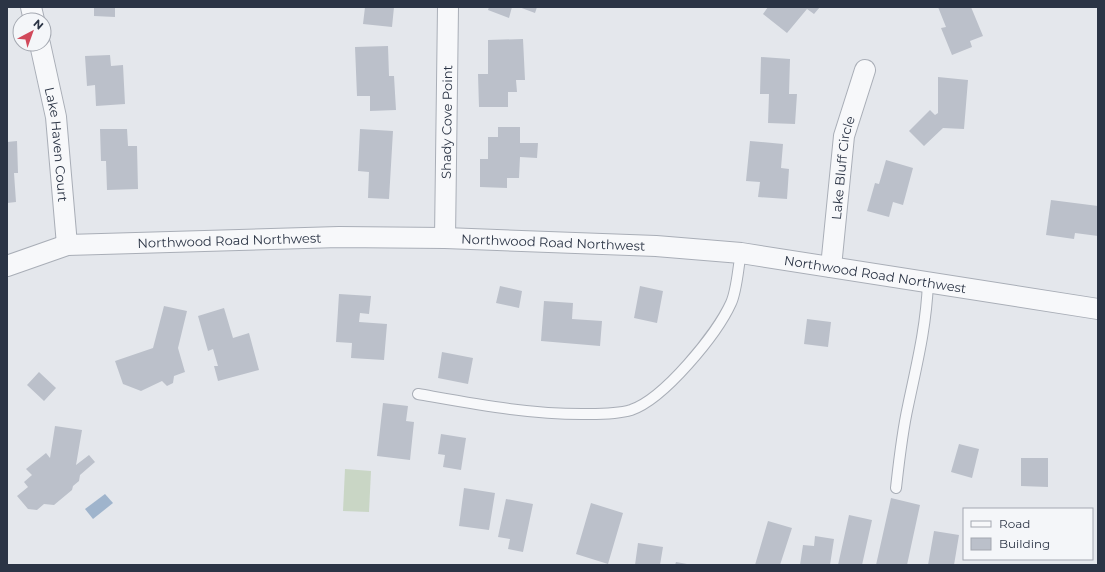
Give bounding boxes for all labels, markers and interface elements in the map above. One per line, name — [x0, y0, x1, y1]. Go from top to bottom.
north arrow — [12, 12, 52, 52]
text: N — [31, 16, 47, 33]
street label: Shady Cove Point — [438, 65, 455, 179]
street label: Lake Haven Court — [42, 85, 71, 202]
street label: Lake Bluff Circle — [828, 114, 858, 220]
street label: Northwood Road Northwest — [137, 230, 322, 251]
street label: Northwood Road Northwest — [461, 231, 646, 254]
street label: Northwood Road Northwest — [783, 252, 967, 296]
legend — [963, 508, 1093, 560]
text: Road — [999, 516, 1030, 531]
text: Building — [999, 536, 1050, 551]

